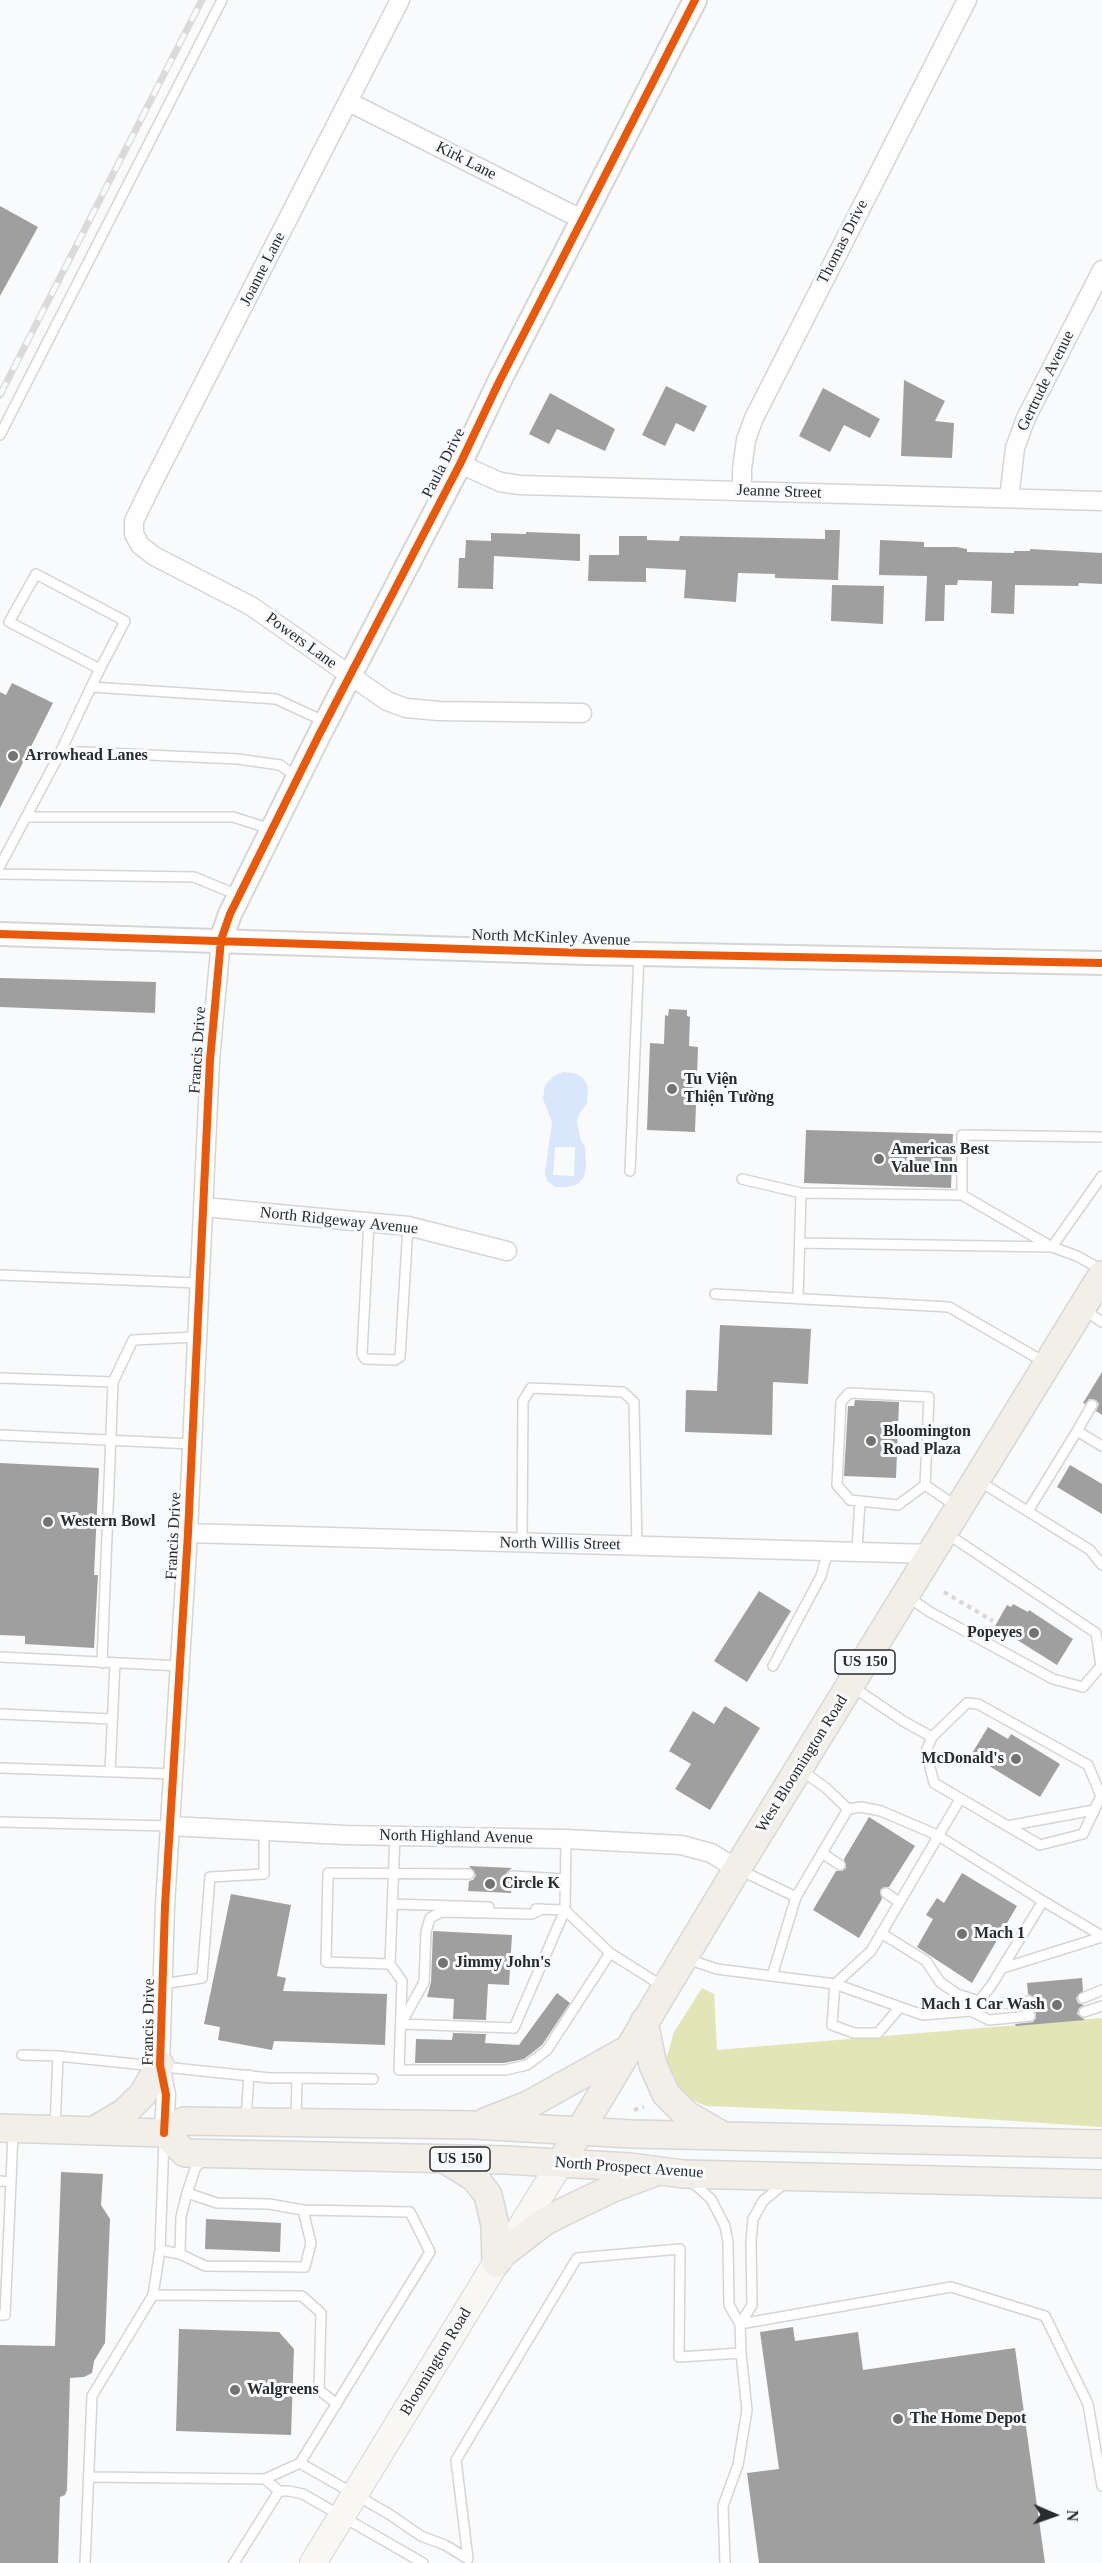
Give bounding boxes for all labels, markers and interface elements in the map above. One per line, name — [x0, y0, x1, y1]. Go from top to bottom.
street label: Kirk Lane — [433, 138, 499, 184]
street label: Thomas Drive — [814, 197, 872, 287]
street label: Joanne Lane — [236, 229, 290, 309]
street label: Gertrude Avenue — [1013, 328, 1079, 434]
street label: Paula Drive — [418, 425, 470, 501]
street label: Jeanne Street — [736, 481, 822, 503]
street label: Powers Lane — [262, 609, 340, 673]
place label: Arrowhead Lanes — [25, 746, 148, 766]
marker: Arrowhead Lanes — [6, 749, 20, 763]
street label: North McKinley Avenue — [471, 926, 631, 950]
street label: Francis Drive — [185, 1006, 211, 1094]
place label: Tu Viện Thiện Tường — [684, 1070, 774, 1108]
marker: Tu Viện Thiện Tường — [665, 1082, 679, 1096]
place label: Americas Best Value Inn — [891, 1140, 989, 1178]
marker: Americas Best Value Inn — [872, 1152, 886, 1166]
street label: North Ridgeway Avenue — [259, 1203, 419, 1239]
place label: Bloomington Road Plaza — [883, 1422, 971, 1460]
marker: Bloomington Road Plaza — [864, 1434, 878, 1448]
street label: Francis Drive — [162, 1492, 186, 1580]
place label: Western Bowl — [60, 1512, 156, 1532]
marker: Western Bowl — [41, 1515, 55, 1529]
street label: North Willis Street — [499, 1533, 621, 1555]
place label: Popeyes — [967, 1623, 1022, 1643]
marker: Popeyes — [1027, 1626, 1041, 1640]
road number: US 150 — [835, 1650, 895, 1674]
street label: West Bloomington Road — [752, 1692, 852, 1836]
place label: McDonald's — [921, 1749, 1004, 1769]
marker: McDonald's — [1009, 1752, 1023, 1766]
street label: North Highland Avenue — [379, 1826, 533, 1848]
place label: Circle K — [502, 1874, 560, 1894]
marker: Circle K — [483, 1877, 497, 1891]
place label: Mach 1 — [974, 1924, 1025, 1944]
marker: Mach 1 — [955, 1927, 969, 1941]
place label: Jimmy John's — [455, 1953, 551, 1973]
marker: Jimmy John's — [436, 1956, 450, 1970]
street label: Francis Drive — [139, 1978, 159, 2066]
place label: Mach 1 Car Wash — [921, 1995, 1045, 2015]
marker: Mach 1 Car Wash — [1050, 1998, 1064, 2012]
road number: US 150 — [430, 2147, 490, 2171]
street label: North Prospect Avenue — [554, 2153, 704, 2183]
street label: Bloomington Road — [396, 2305, 476, 2419]
place label: Walgreens — [247, 2380, 319, 2400]
marker: Walgreens — [228, 2383, 242, 2397]
place label: The Home Depot — [910, 2409, 1026, 2429]
marker: The Home Depot — [891, 2412, 905, 2426]
north arrow — [1024, 2485, 1084, 2545]
text: N — [1064, 2510, 1081, 2522]

